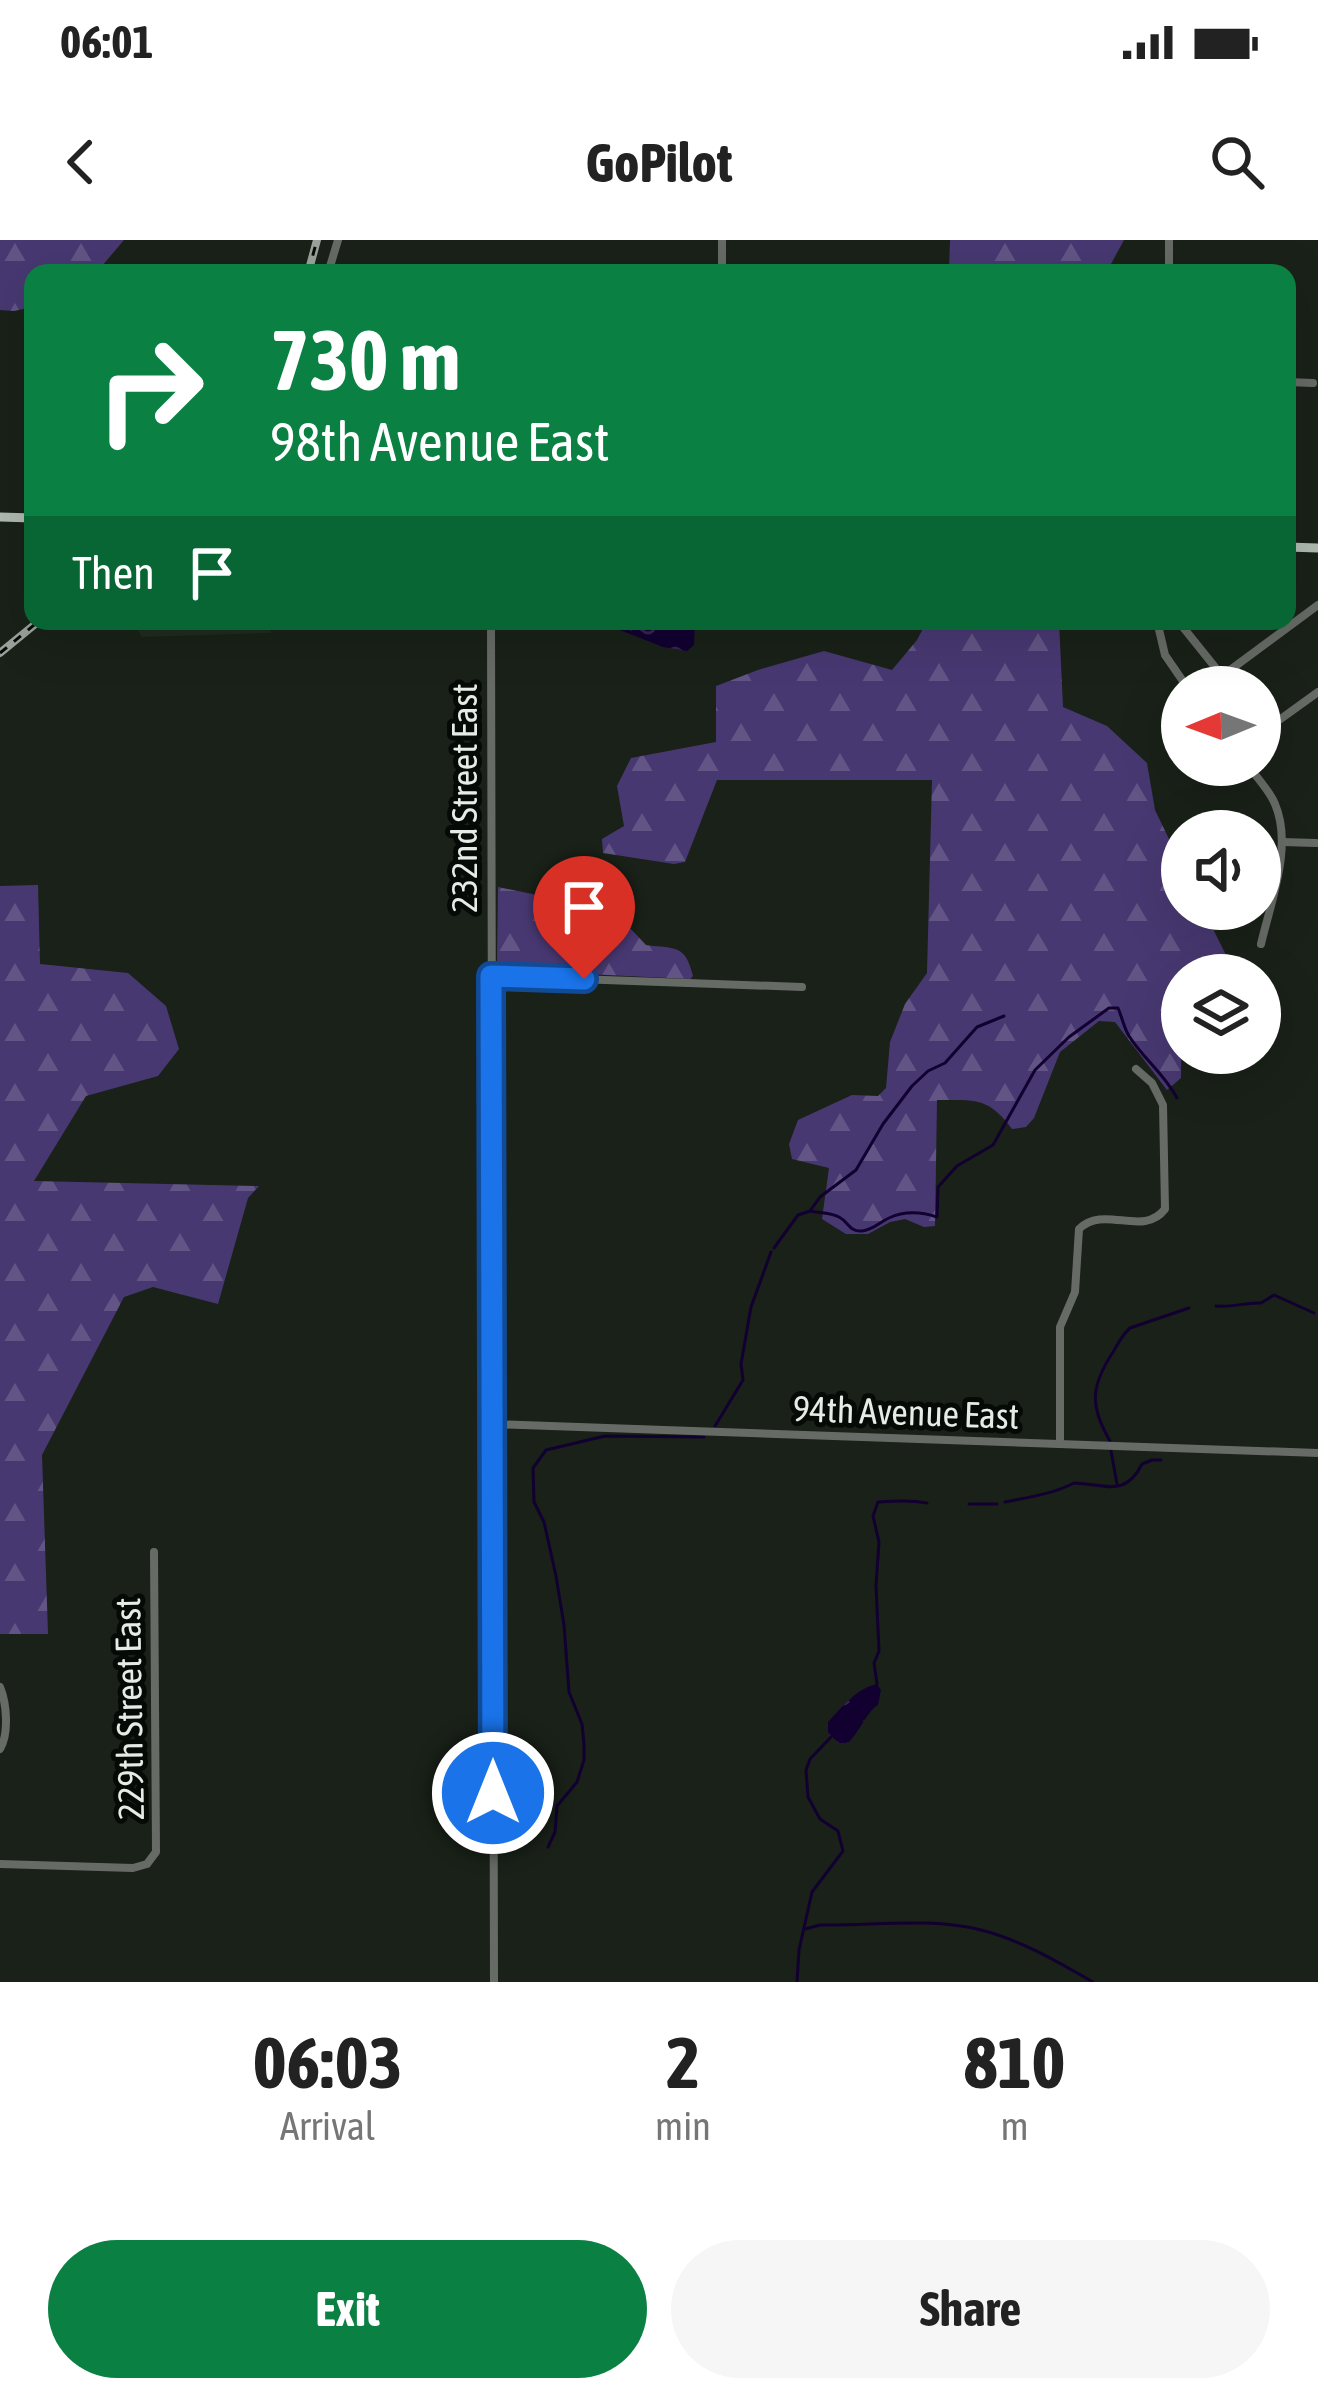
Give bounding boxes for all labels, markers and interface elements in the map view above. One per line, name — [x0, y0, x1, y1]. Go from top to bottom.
text: 06:01 — [60, 16, 154, 68]
icon: back — [48, 129, 114, 195]
icon: search — [1204, 129, 1270, 195]
text: GoPilot — [585, 132, 733, 193]
icon: right — [72, 312, 228, 468]
text: 730 m — [270, 312, 460, 408]
text: 98th Avenue East — [270, 411, 610, 472]
icon: arrive — [179, 540, 245, 606]
text: Then — [72, 547, 155, 599]
north arrow — [1161, 666, 1281, 786]
map controls — [1161, 666, 1281, 1074]
street label: 232nd Street East — [443, 683, 485, 913]
button: sound — [1161, 810, 1281, 930]
pin — [533, 856, 635, 979]
icon: arrive — [551, 874, 617, 940]
button: layers — [1161, 954, 1281, 1074]
street label: 94th Avenue East — [792, 1387, 1020, 1437]
street label: 229th Street East — [106, 1597, 152, 1821]
position arrow — [430, 1730, 556, 1856]
text: 06:03 — [253, 2021, 402, 2103]
text: 2 — [666, 2021, 700, 2103]
text: 810 — [964, 2021, 1065, 2103]
text: Arrival — [280, 2104, 375, 2148]
text: min — [655, 2104, 711, 2148]
text: m — [1000, 2104, 1029, 2148]
button: Exit — [48, 2240, 647, 2378]
button: Share — [671, 2240, 1270, 2378]

